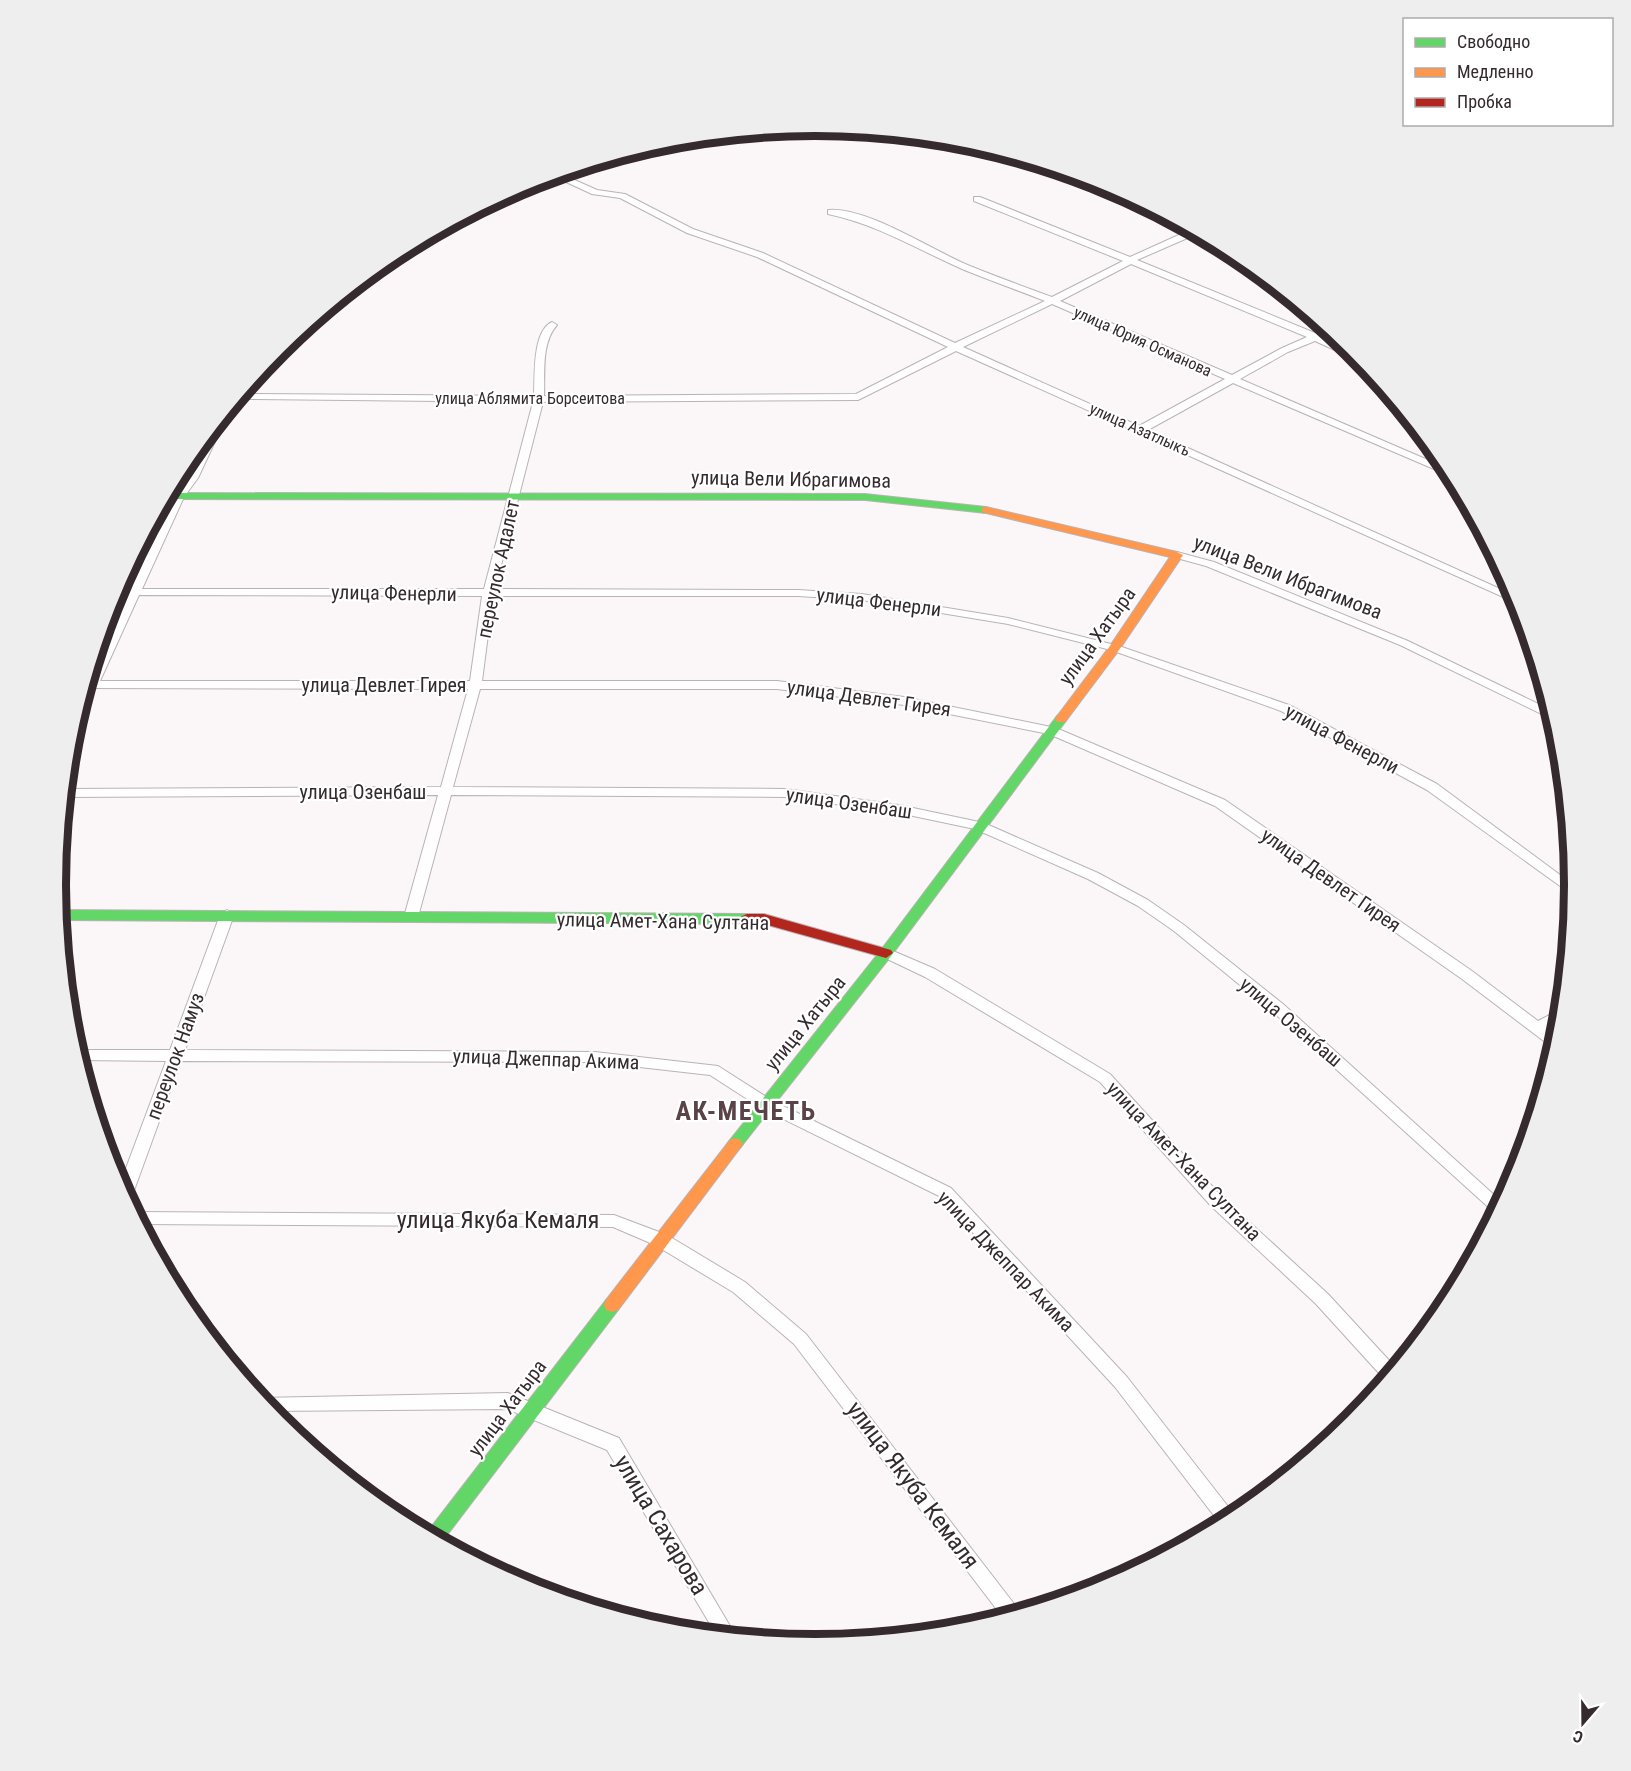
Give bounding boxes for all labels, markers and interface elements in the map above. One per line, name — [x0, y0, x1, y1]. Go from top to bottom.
legend — [1403, 18, 1613, 126]
text: Свободно — [1457, 31, 1530, 52]
text: Медленно — [1457, 61, 1534, 82]
text: Пробка — [1457, 91, 1512, 112]
street label: улица Юрия Османова — [1071, 302, 1215, 380]
street label: улица Аблямита Борсеитова — [435, 389, 625, 408]
street label: улица Азатлыкъ — [1087, 399, 1193, 460]
street label: улица Вели Ибрагимова — [691, 465, 891, 493]
street label: переулок Адалет — [472, 498, 524, 640]
street label: улица Вели Ибрагимова — [1190, 530, 1386, 624]
street label: улица Фенерли — [331, 580, 457, 606]
street label: улица Фенерли — [815, 582, 943, 622]
street label: улица Хатыра — [1053, 582, 1141, 690]
street label: улица Девлет Гирея — [301, 673, 467, 697]
street label: улица Девлет Гирея — [786, 675, 952, 721]
street label: улица Фенерли — [1281, 699, 1403, 779]
street label: улица Озенбаш — [300, 780, 426, 804]
street label: улица Озенбаш — [785, 782, 913, 824]
street label: улица Девлет Гирея — [1257, 823, 1405, 937]
street label: улица Амет-Хана Султана — [557, 907, 769, 935]
street label: улица Хатыра — [759, 971, 851, 1075]
street label: улица Озенбаш — [1235, 972, 1347, 1072]
street label: переулок Намуз — [141, 989, 209, 1123]
street label: улица Джеппар Акима — [452, 1044, 640, 1074]
street label: улица Амет-Хана Султана — [1102, 1076, 1266, 1246]
district label: АК-МЕЧЕТЬ — [676, 1096, 817, 1126]
street label: улица Джеппар Акима — [932, 1185, 1080, 1337]
street label: улица Якуба Кемаля — [397, 1206, 599, 1234]
street label: улица Хатыра — [463, 1355, 551, 1461]
street label: улица Якуба Кемаля — [841, 1396, 985, 1574]
street label: улица Сахарова — [608, 1450, 714, 1600]
north arrow — [1553, 1693, 1613, 1753]
text: С — [1571, 1726, 1586, 1747]

